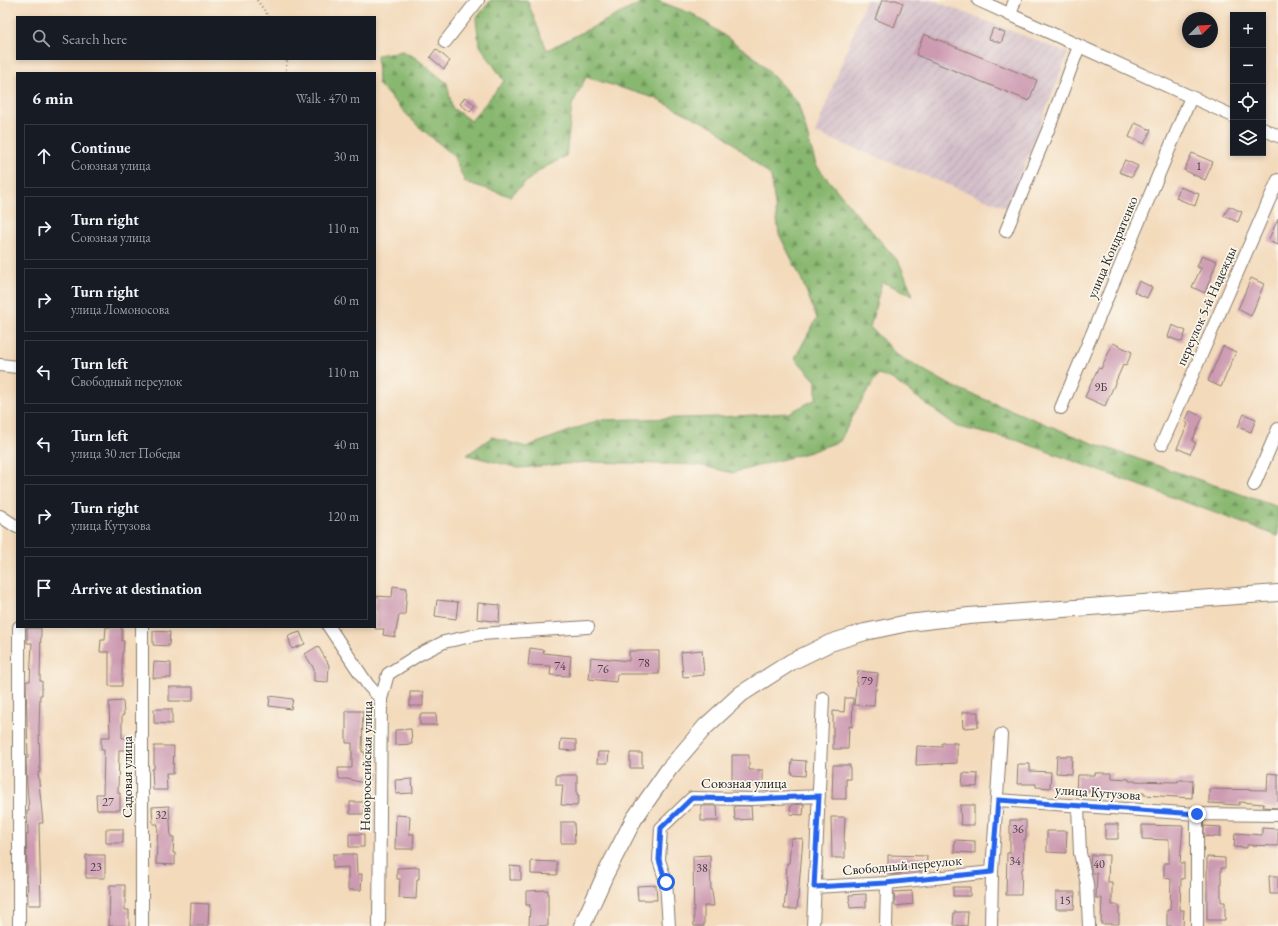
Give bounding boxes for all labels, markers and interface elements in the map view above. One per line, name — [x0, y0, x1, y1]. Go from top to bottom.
north arrow — [1182, 12, 1218, 48]
map controls — [1230, 12, 1266, 156]
button: + — [1230, 12, 1266, 48]
search box — [16, 16, 376, 60]
icon: search — [30, 27, 52, 49]
text: Search here — [62, 29, 127, 48]
button: − — [1230, 48, 1266, 84]
button: locate — [1230, 84, 1266, 120]
text: 6 min — [32, 87, 73, 109]
text: Walk · 470 m — [296, 90, 360, 107]
button: layers — [1230, 120, 1266, 156]
text: Continue — [71, 138, 131, 157]
icon: ahead — [33, 145, 55, 167]
text: 30 m — [334, 148, 359, 165]
text: Союзная улица — [71, 157, 151, 174]
house number: 1 — [1196, 158, 1202, 174]
street label: улица Кондратенко — [1082, 193, 1142, 301]
text: Turn right — [71, 210, 139, 229]
icon: right — [33, 217, 55, 239]
text: 110 m — [328, 220, 359, 237]
text: Союзная улица — [71, 229, 151, 246]
street label: переулок 5-й Надежды — [1172, 243, 1240, 368]
text: Turn right — [71, 282, 139, 301]
icon: right — [33, 289, 55, 311]
text: 60 m — [334, 292, 359, 309]
text: улица Ломоносова — [71, 301, 169, 318]
text: Turn left — [71, 354, 128, 373]
icon: left — [33, 361, 55, 383]
text: 110 m — [328, 364, 359, 381]
text: Свободный переулок — [71, 373, 182, 390]
house number: 9Б — [1095, 379, 1107, 395]
text: Turn left — [71, 426, 128, 445]
icon: left — [33, 433, 55, 455]
text: 40 m — [334, 436, 359, 453]
text: улица 30 лет Победы — [71, 445, 181, 462]
text: Turn right — [71, 498, 139, 517]
icon: right — [33, 505, 55, 527]
text: 120 m — [328, 508, 359, 525]
text: улица Кутузова — [71, 517, 151, 534]
icon: arrive — [33, 577, 55, 599]
text: Arrive at destination — [71, 579, 202, 598]
house number: 78 — [638, 655, 650, 671]
house number: 74 — [554, 658, 566, 674]
house number: 76 — [597, 661, 609, 677]
house number: 79 — [861, 673, 873, 689]
street label: Новороссийская улица — [356, 700, 376, 831]
street label: Садовая улица — [118, 736, 136, 818]
street label: Союзная улица — [701, 774, 787, 792]
street label: улица Кутузова — [1055, 780, 1142, 804]
house number: 27 — [102, 794, 114, 810]
route end — [1188, 805, 1206, 823]
house number: 32 — [155, 807, 167, 823]
house number: 36 — [1012, 821, 1024, 837]
street label: Свободный переулок — [842, 851, 963, 879]
house number: 34 — [1009, 853, 1021, 869]
house number: 40 — [1093, 856, 1105, 872]
house number: 23 — [90, 859, 102, 875]
house number: 38 — [696, 860, 708, 876]
route start — [657, 873, 675, 891]
house number: 15 — [1059, 892, 1071, 908]

